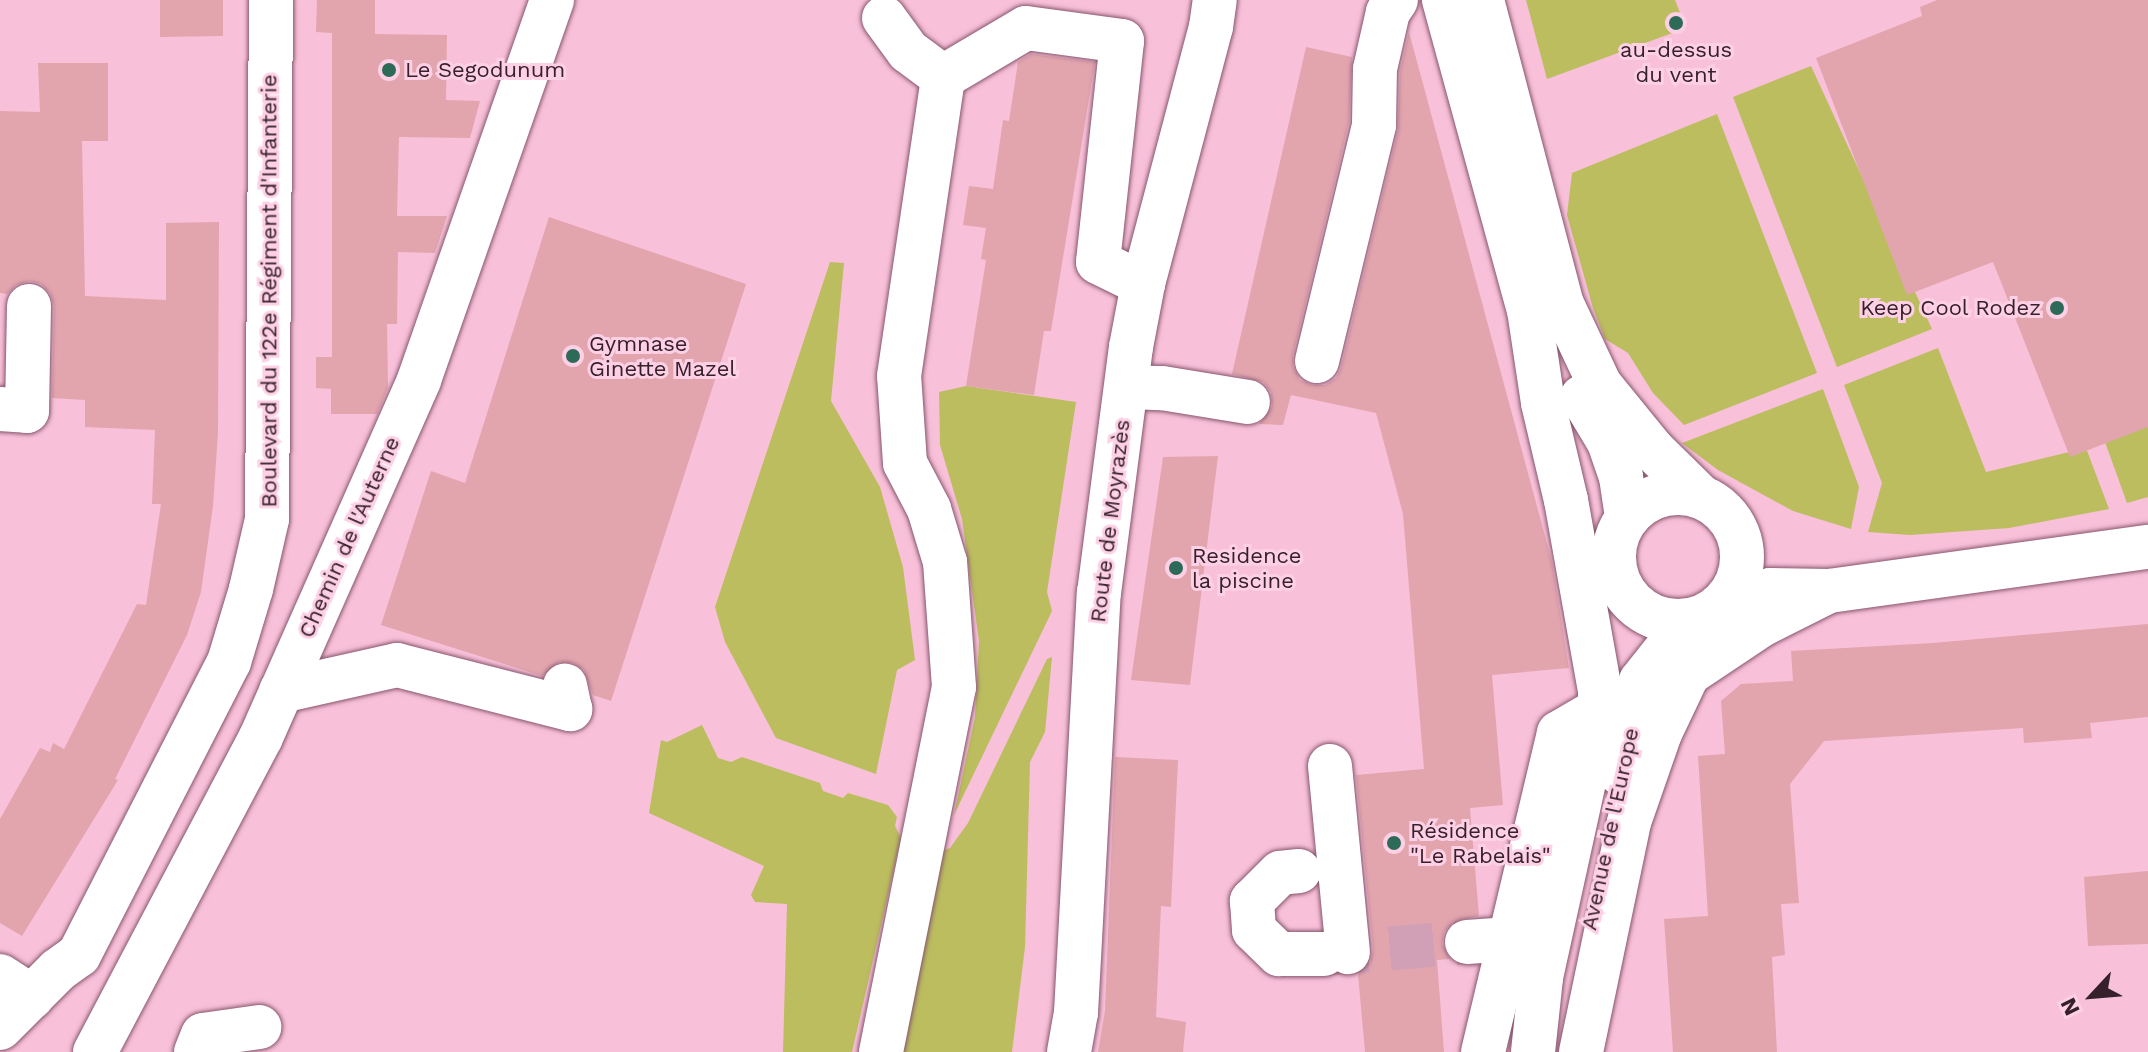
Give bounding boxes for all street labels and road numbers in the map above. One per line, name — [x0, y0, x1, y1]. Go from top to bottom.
street label: Boulevard du 122e Régiment d'Infanterie — [256, 74, 282, 508]
street label: Route de Moyrazès — [1084, 418, 1136, 624]
street label: Chemin de l'Auterne — [293, 432, 405, 642]
street label: Avenue de l'Europe — [1576, 725, 1644, 933]

